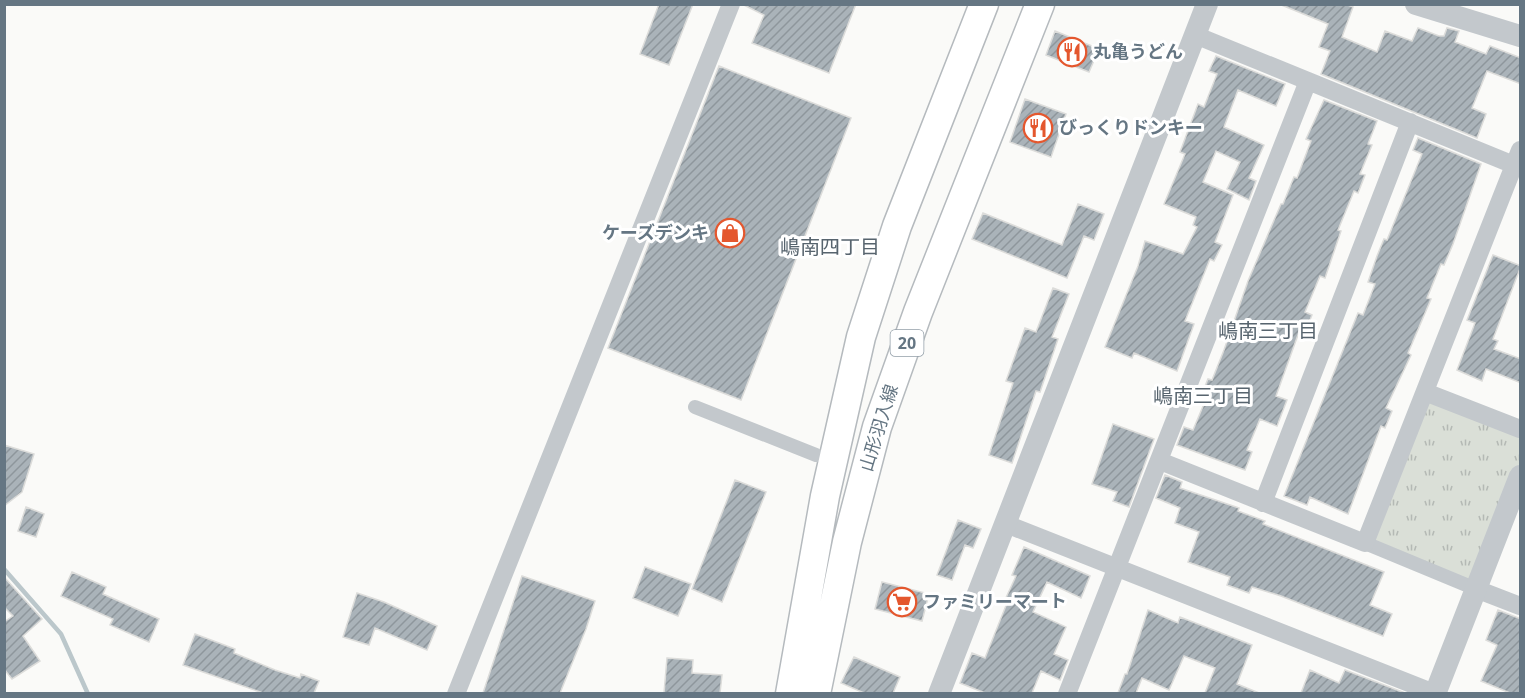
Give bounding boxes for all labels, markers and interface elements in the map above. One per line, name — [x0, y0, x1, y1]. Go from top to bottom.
restaurant icon: 丸亀うどん — [1056, 36, 1088, 68]
place label: 丸亀うどん — [1093, 39, 1183, 63]
restaurant icon: びっくりドンキー — [1022, 112, 1054, 144]
place label: びっくりドンキー — [1059, 115, 1203, 139]
shop icon: ケーズデンキ — [714, 217, 746, 249]
place label: ケーズデンキ — [602, 220, 709, 244]
district label: 嶋南四丁目 — [780, 233, 880, 260]
district label: 嶋南三丁目 — [1218, 317, 1318, 344]
road number: 20 — [890, 330, 924, 356]
street label: 山形羽入線 — [853, 381, 903, 474]
district label: 嶋南三丁目 — [1153, 382, 1253, 409]
supermarket icon: ファミリーマート — [886, 586, 918, 618]
place label: ファミリーマート — [923, 589, 1067, 613]

